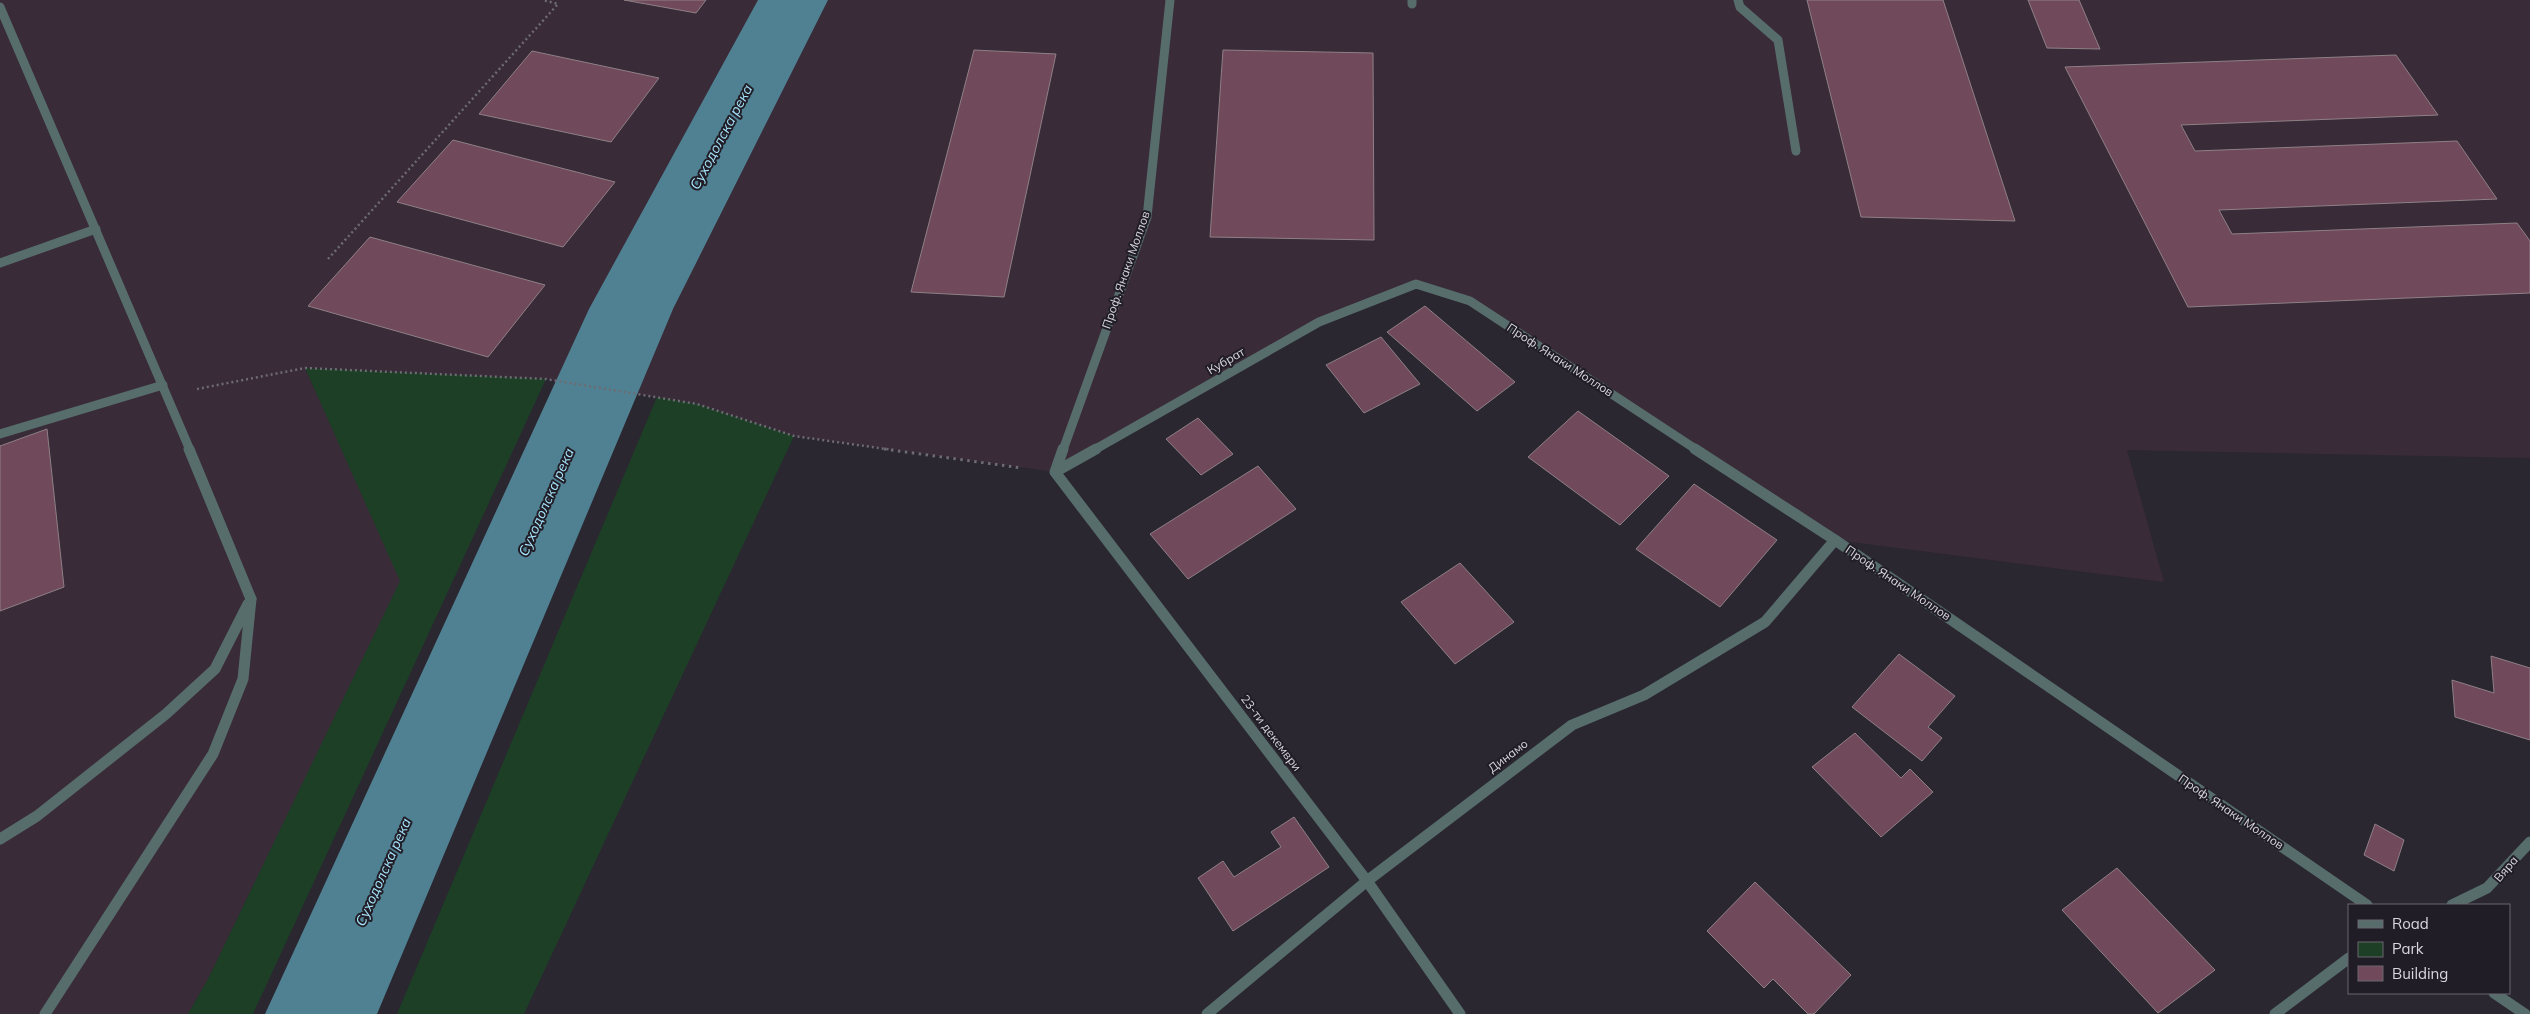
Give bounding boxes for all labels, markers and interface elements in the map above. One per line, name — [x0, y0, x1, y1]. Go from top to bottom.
water label: Суходолска река — [686, 81, 756, 193]
street label: Проф. Янаки Моллов — [1098, 209, 1153, 331]
street label: Проф. Янаки Моллов — [1504, 320, 1616, 400]
street label: Кубрат — [1204, 344, 1248, 377]
water label: Суходолска река — [514, 445, 578, 559]
street label: Проф. Янаки Моллов — [1843, 542, 1954, 624]
street label: 23-ти декември — [1238, 692, 1305, 774]
street label: Динамо — [1485, 736, 1531, 776]
street label: Проф. Янаки Моллов — [2176, 771, 2287, 853]
water label: Суходолска река — [351, 815, 415, 929]
street label: Вяра — [2490, 853, 2521, 885]
legend — [2348, 904, 2510, 994]
text: Road — [2392, 914, 2429, 933]
text: Park — [2392, 939, 2424, 958]
text: Building — [2392, 964, 2448, 983]

